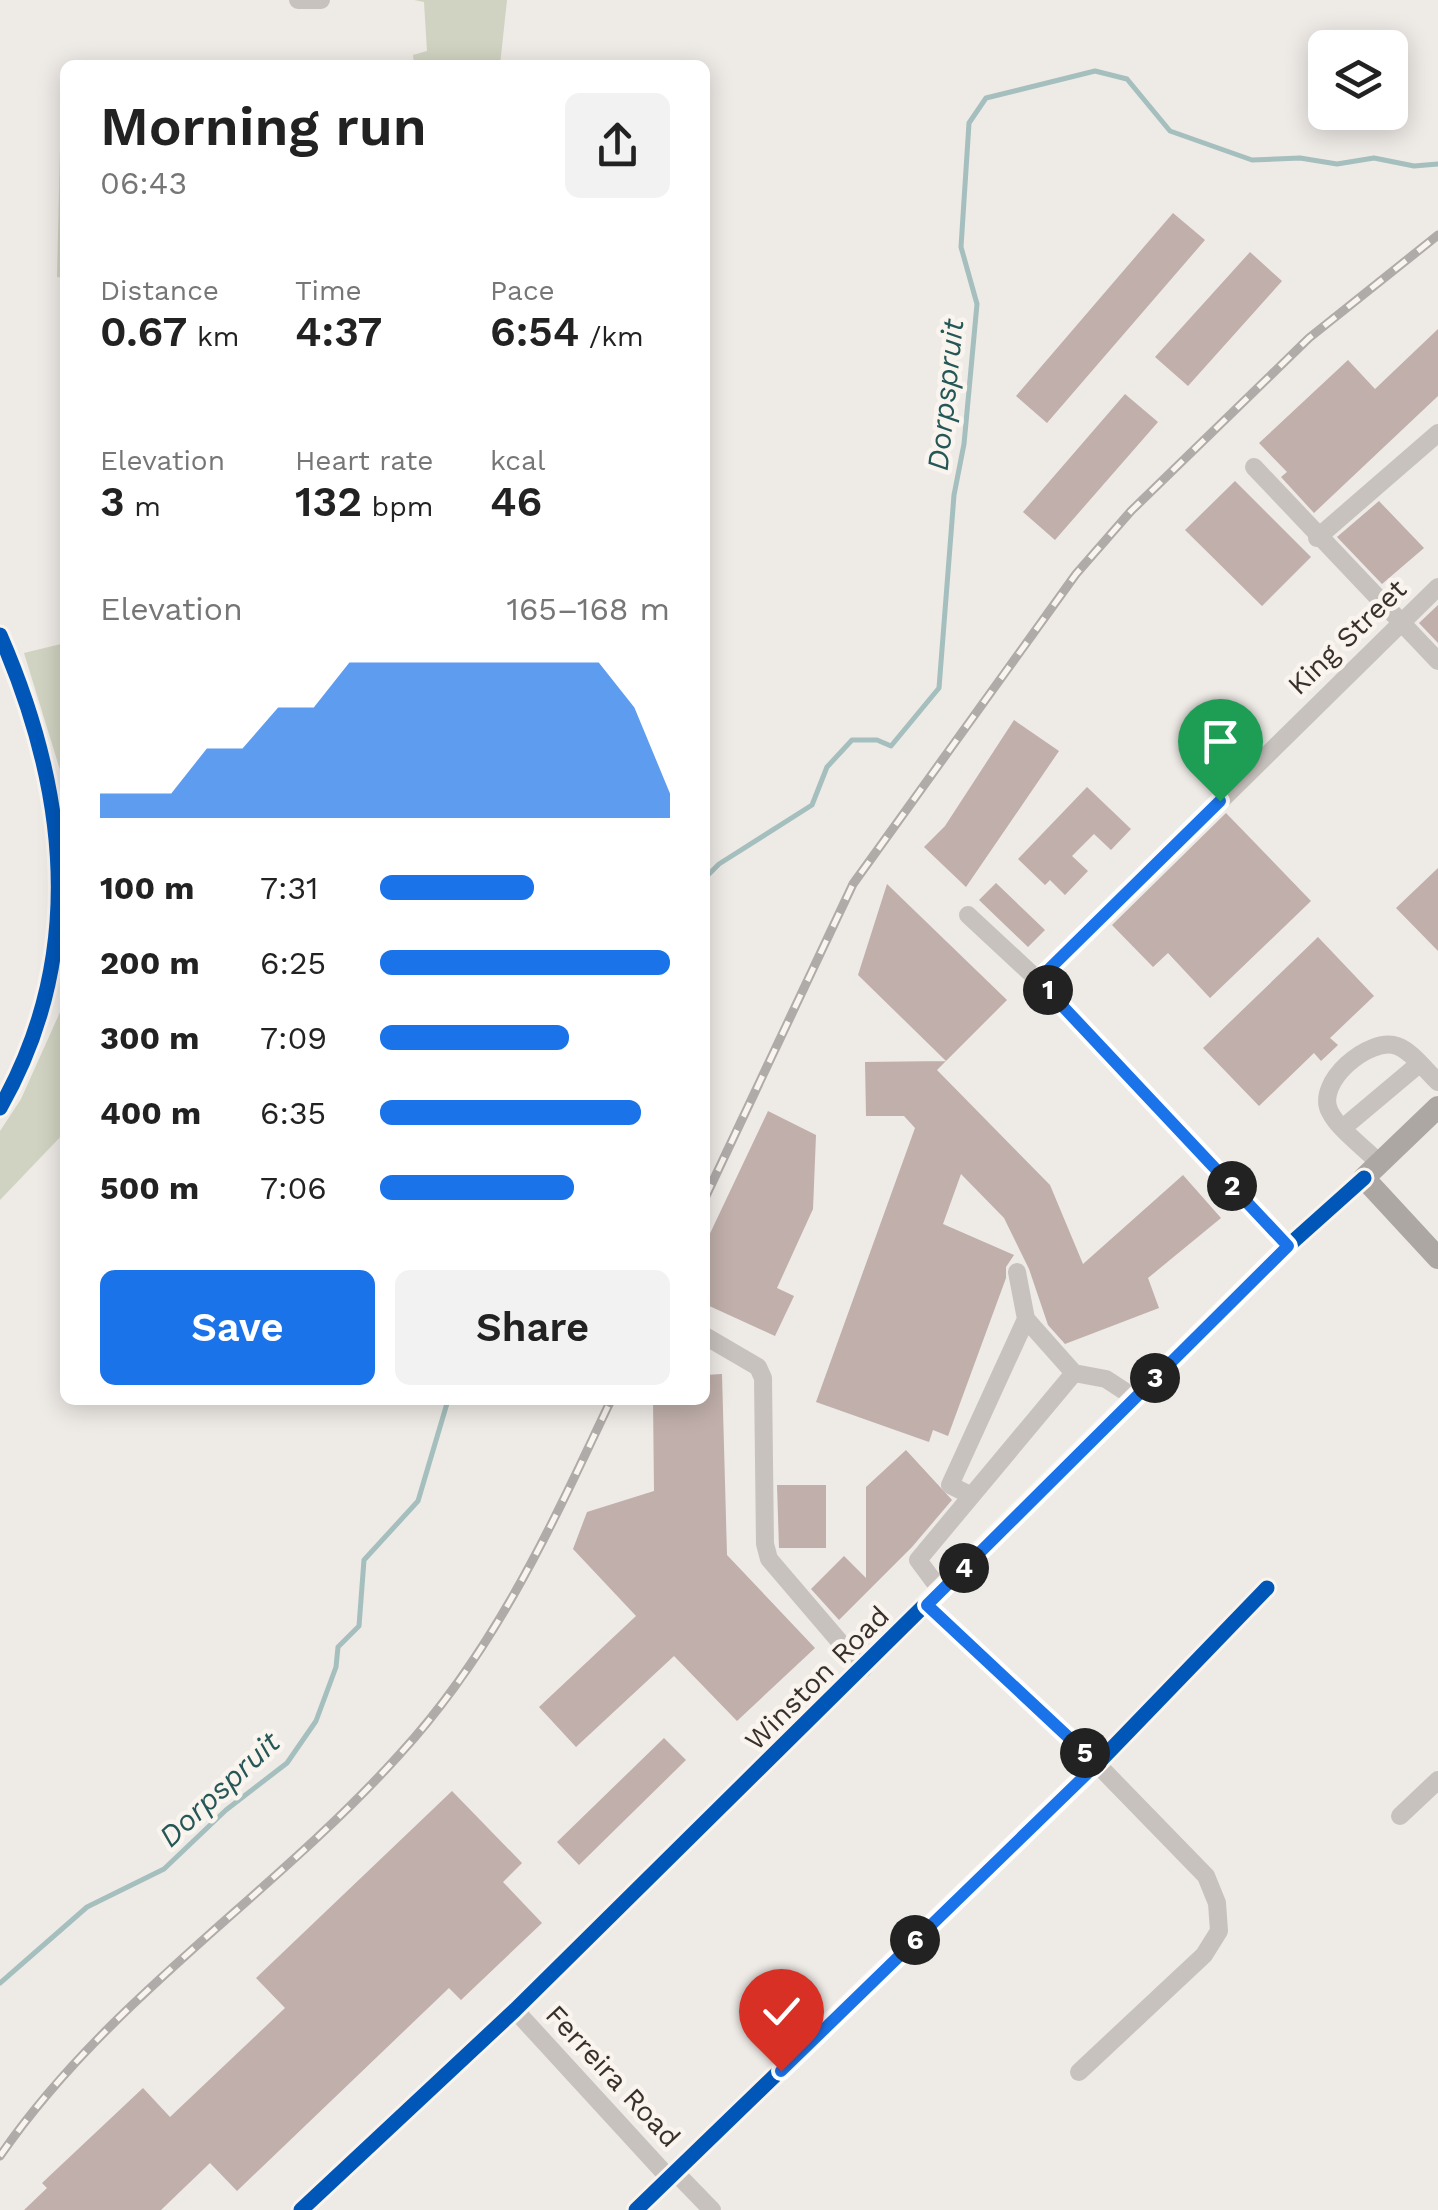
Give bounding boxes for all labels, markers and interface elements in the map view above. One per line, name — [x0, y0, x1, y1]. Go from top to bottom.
map controls — [1308, 30, 1408, 130]
button: layers — [1308, 30, 1408, 130]
button: share — [565, 93, 670, 198]
text: Morning run — [100, 94, 427, 158]
text: 06:43 — [100, 164, 187, 202]
text: Distance — [100, 274, 219, 307]
text: Time — [295, 274, 362, 307]
text: Pace — [490, 274, 555, 307]
text: 0.67 — [100, 307, 187, 356]
text: 4:37 — [295, 307, 382, 356]
text: 6:54 — [490, 307, 579, 356]
water label: Dorpspruit — [920, 316, 970, 473]
text: km — [187, 320, 239, 353]
text: /km — [579, 320, 644, 353]
text: Elevation — [100, 444, 225, 477]
text: Heart rate — [295, 444, 433, 477]
text: kcal — [490, 444, 545, 477]
text: 3 — [100, 477, 125, 526]
text: 132 — [295, 477, 362, 526]
text: 46 — [490, 477, 542, 526]
text: m — [125, 490, 161, 523]
text: bpm — [362, 490, 433, 523]
street label: King Street — [1281, 572, 1413, 702]
text: Elevation — [100, 590, 243, 628]
text: 165–168 m — [506, 590, 670, 628]
pin — [1178, 699, 1263, 802]
icon: arrive — [1193, 714, 1248, 769]
text: 100 m — [100, 869, 194, 907]
text: 7:31 — [260, 869, 319, 907]
text: 200 m — [100, 944, 200, 982]
text: 6:25 — [260, 944, 326, 982]
pin: 1 — [1023, 965, 1073, 1015]
text: 1 — [1042, 973, 1054, 1006]
text: 300 m — [100, 1019, 199, 1057]
text: 7:09 — [260, 1019, 327, 1057]
text: 400 m — [100, 1094, 201, 1132]
text: 6:35 — [260, 1094, 326, 1132]
pin: 2 — [1207, 1161, 1257, 1211]
text: 500 m — [100, 1169, 199, 1207]
text: 7:06 — [260, 1169, 327, 1207]
text: 2 — [1224, 1169, 1240, 1202]
button: Save — [100, 1270, 375, 1385]
button: Share — [395, 1270, 670, 1385]
pin: 3 — [1130, 1353, 1180, 1403]
text: 3 — [1147, 1361, 1163, 1394]
pin: 4 — [939, 1543, 989, 1593]
text: 4 — [955, 1551, 973, 1584]
street label: Winston Road — [738, 1599, 896, 1757]
water label: Dorpspruit — [151, 1724, 287, 1854]
pin: 5 — [1060, 1728, 1110, 1778]
text: 5 — [1077, 1736, 1093, 1769]
pin: 6 — [890, 1915, 940, 1965]
text: 6 — [906, 1923, 924, 1956]
pin — [739, 1969, 824, 2072]
icon: check — [754, 1984, 809, 2039]
street label: Ferreira Road — [539, 1998, 687, 2154]

